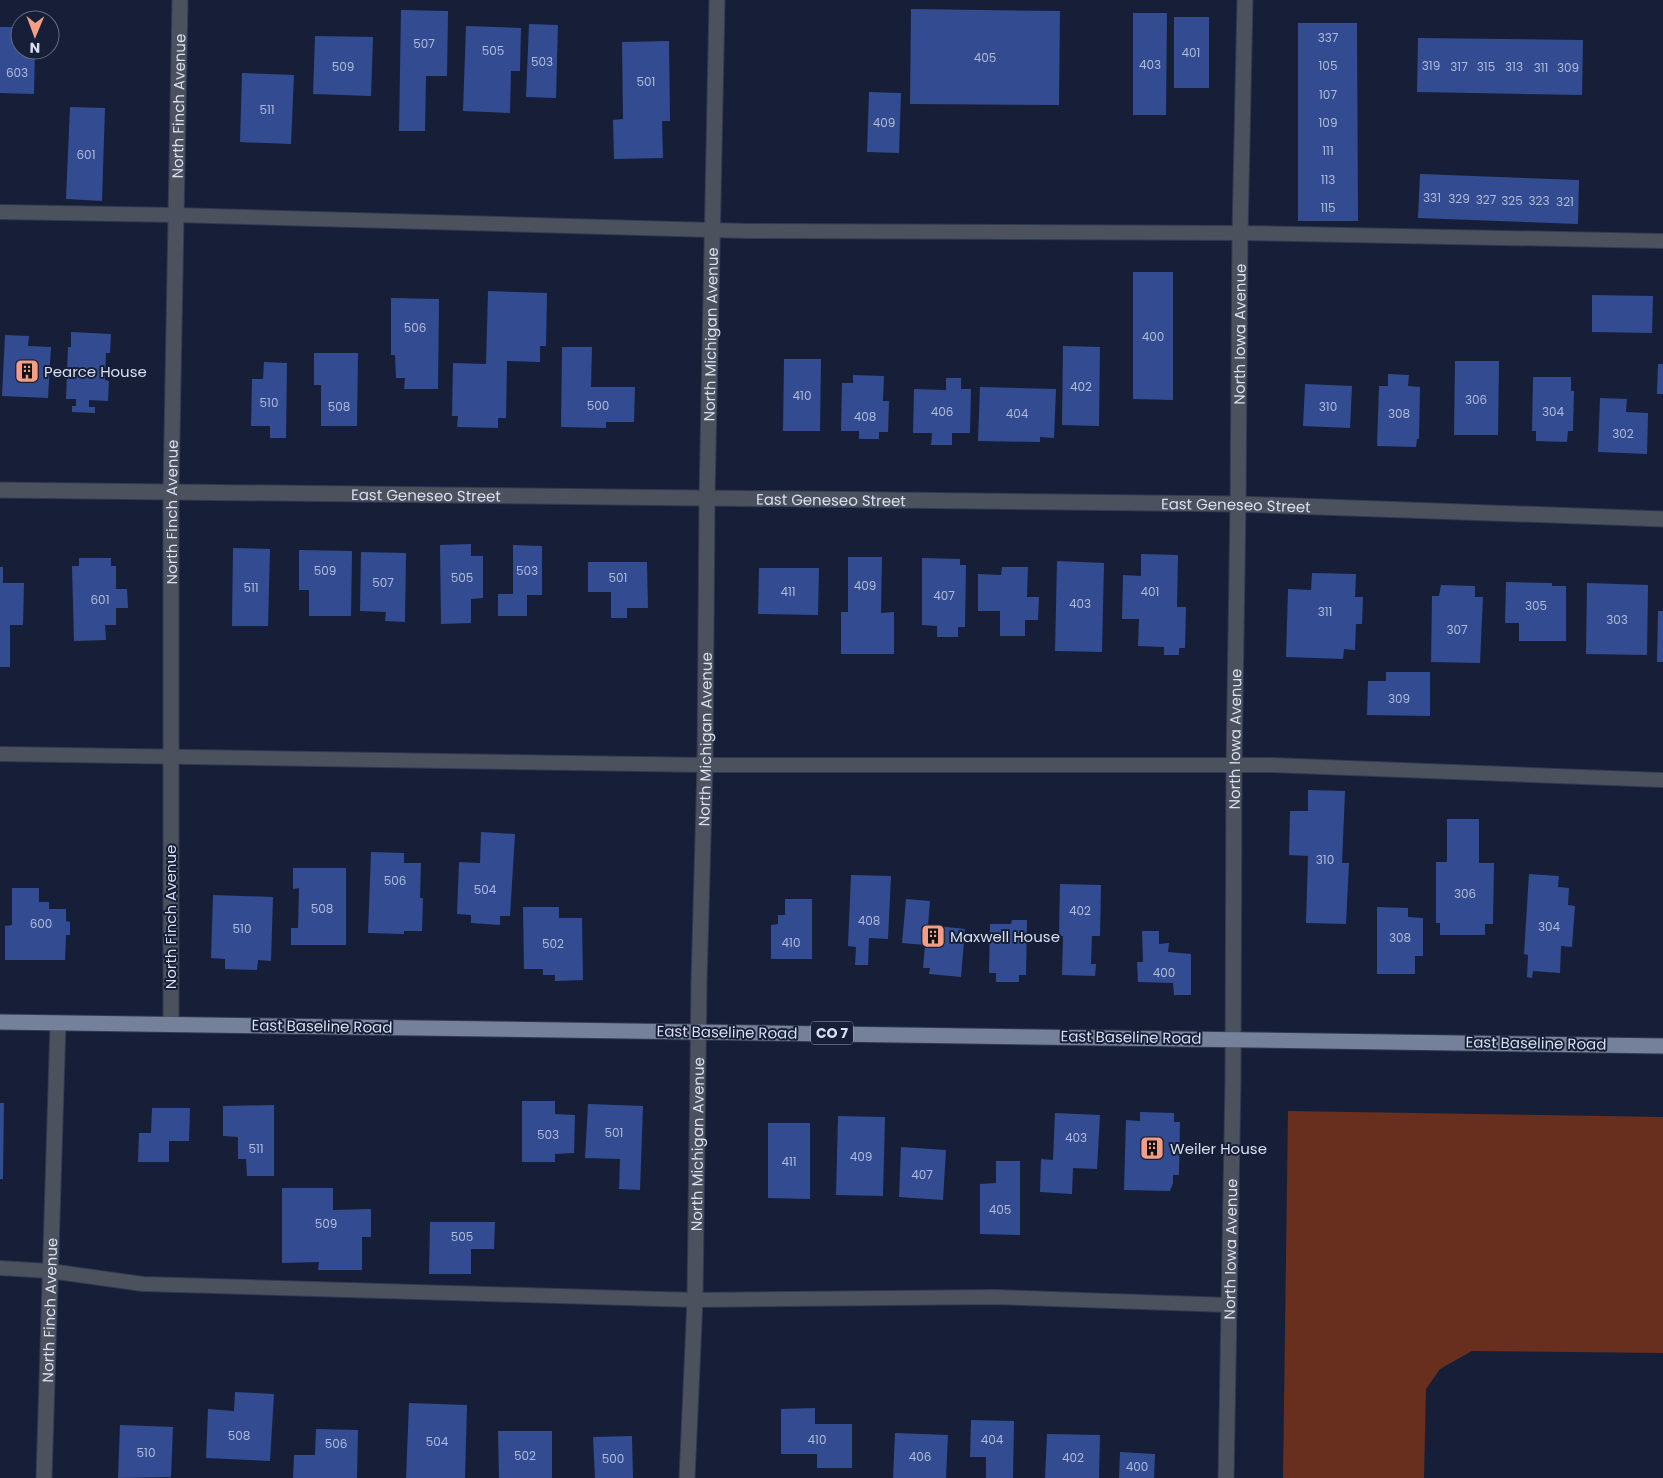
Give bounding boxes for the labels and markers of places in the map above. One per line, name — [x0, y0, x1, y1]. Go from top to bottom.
building icon: Pearce House — [14, 358, 40, 384]
place label: Pearce House — [44, 361, 147, 382]
building icon: Maxwell House — [920, 923, 946, 949]
place label: Maxwell House — [950, 926, 1060, 947]
building icon: Weiler House — [1139, 1135, 1165, 1161]
place label: Weiler House — [1170, 1138, 1267, 1159]

